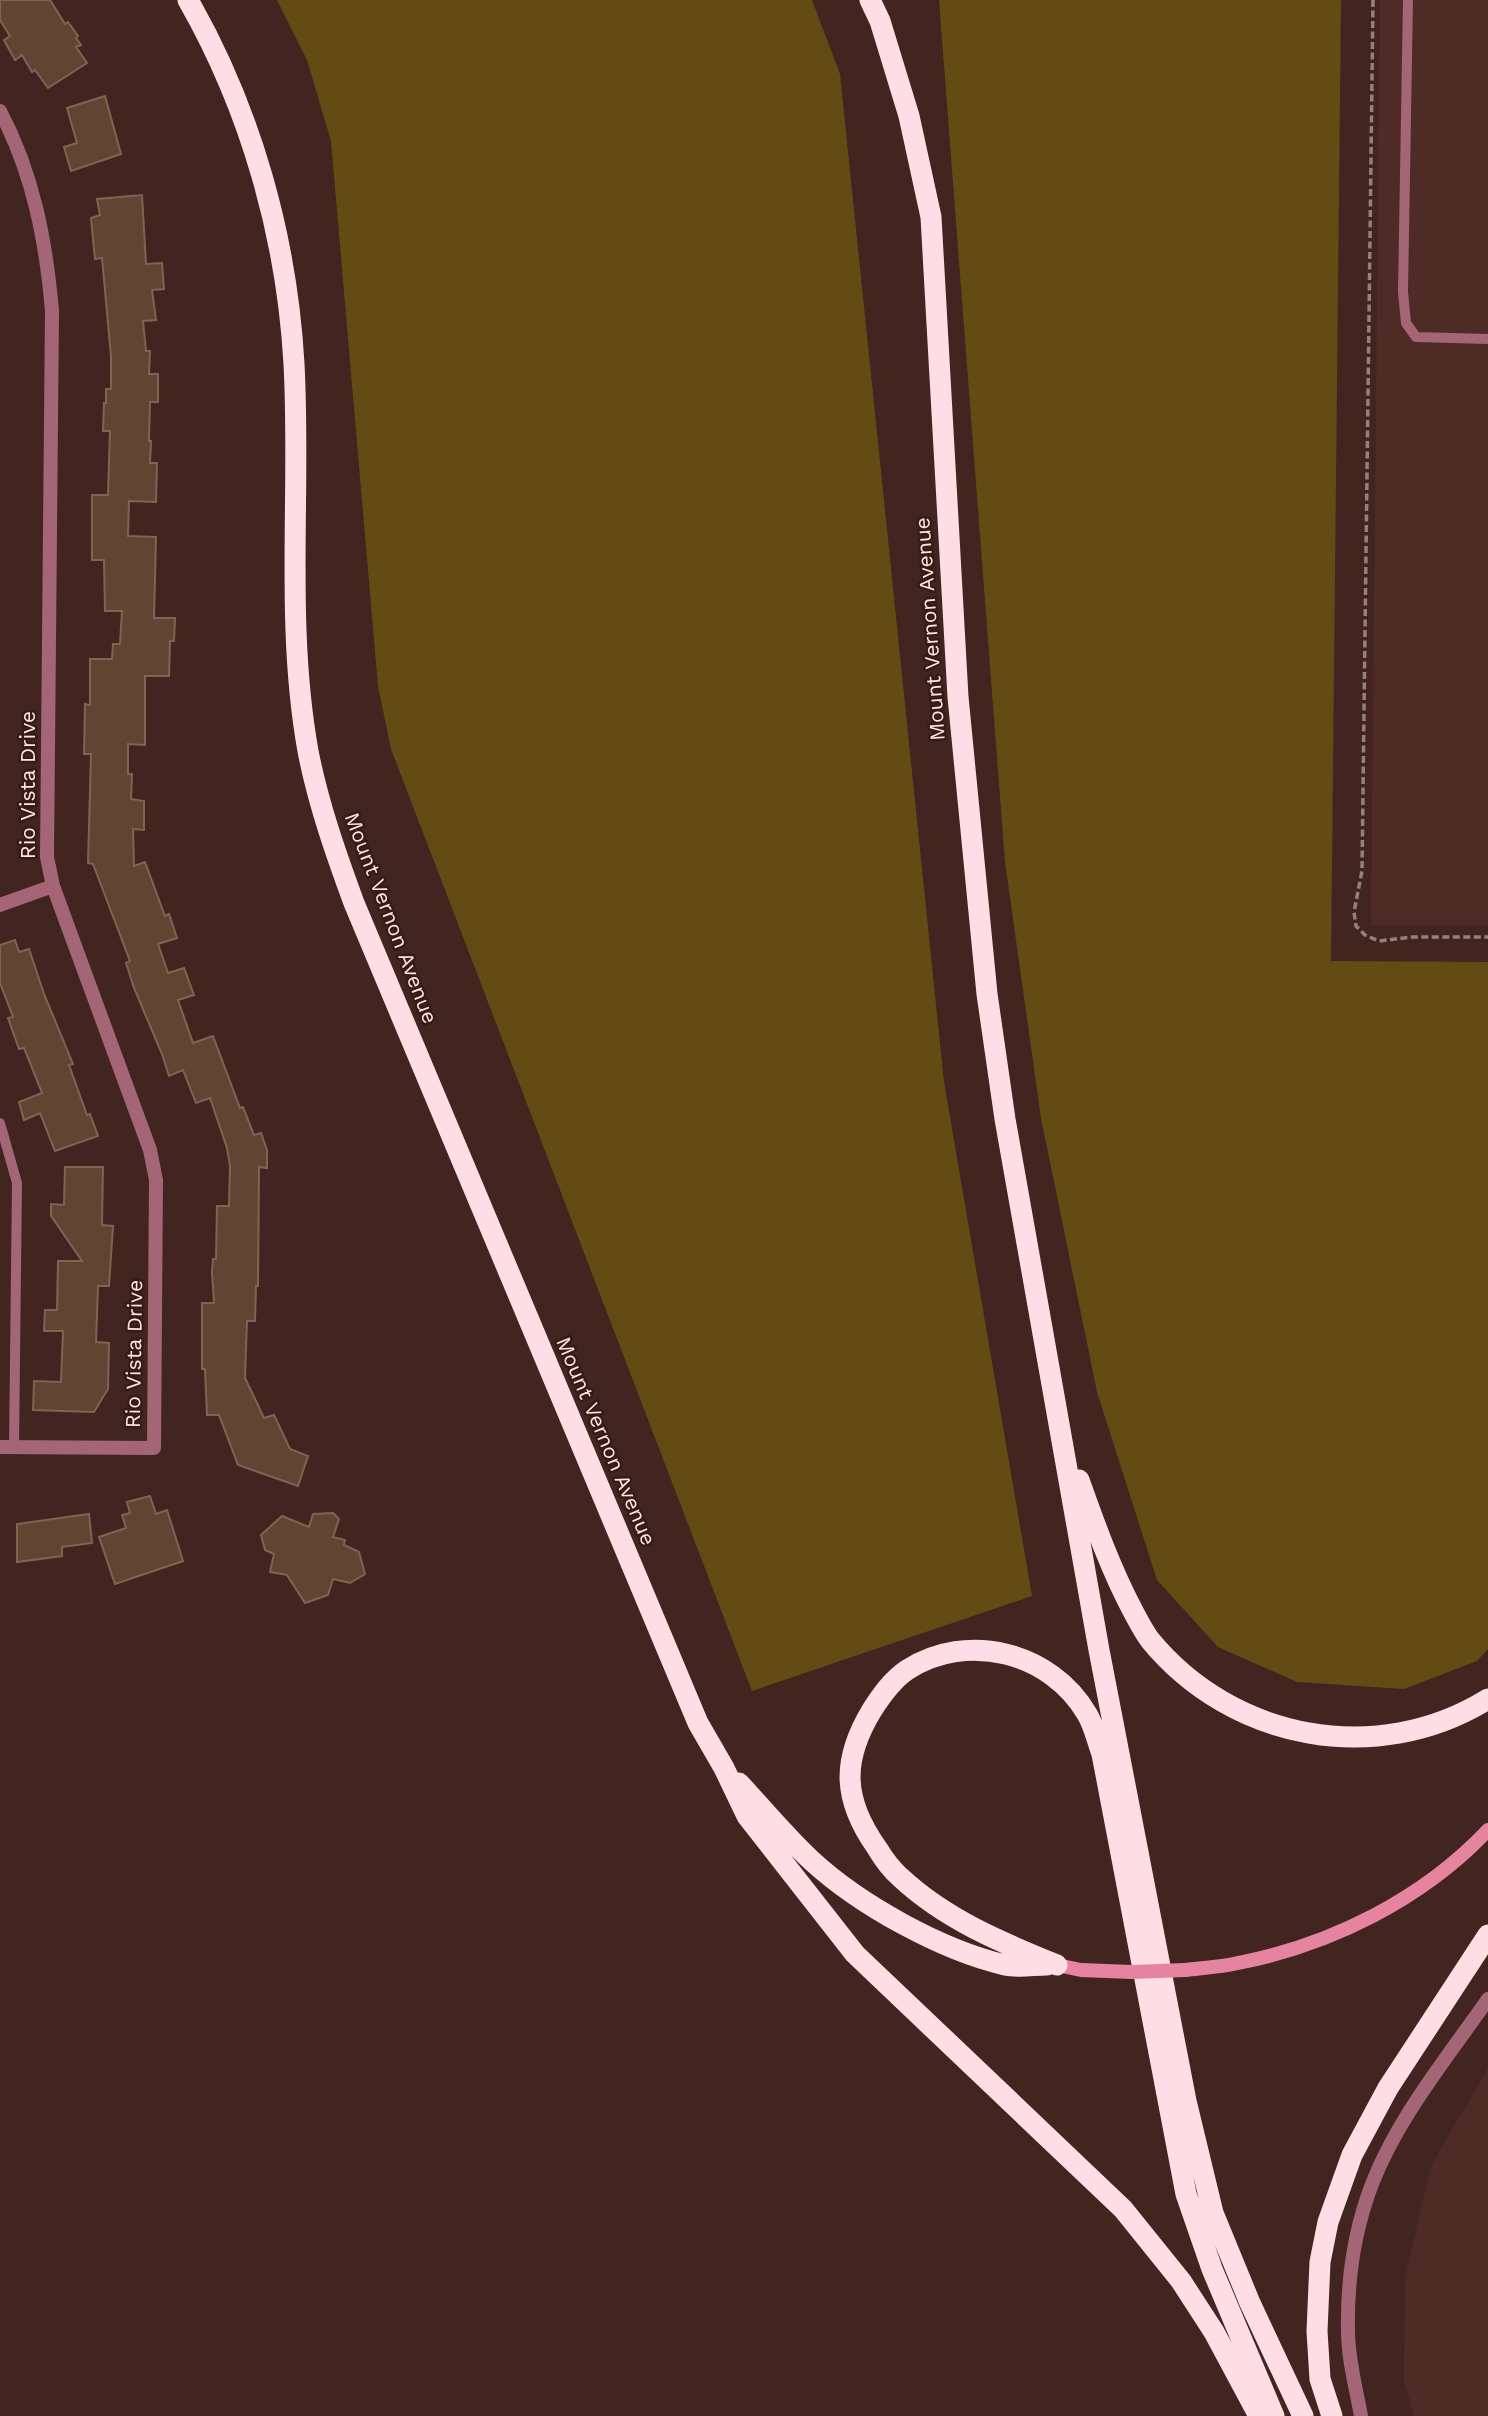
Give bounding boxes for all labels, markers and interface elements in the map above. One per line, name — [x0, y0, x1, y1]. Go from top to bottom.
street label: Mount Vernon Avenue — [909, 516, 950, 742]
street label: Rio Vista Drive — [15, 711, 40, 859]
street label: Mount Vernon Avenue — [340, 809, 443, 1027]
street label: Rio Vista Drive — [120, 1280, 147, 1428]
street label: Mount Vernon Avenue — [551, 1333, 662, 1549]

